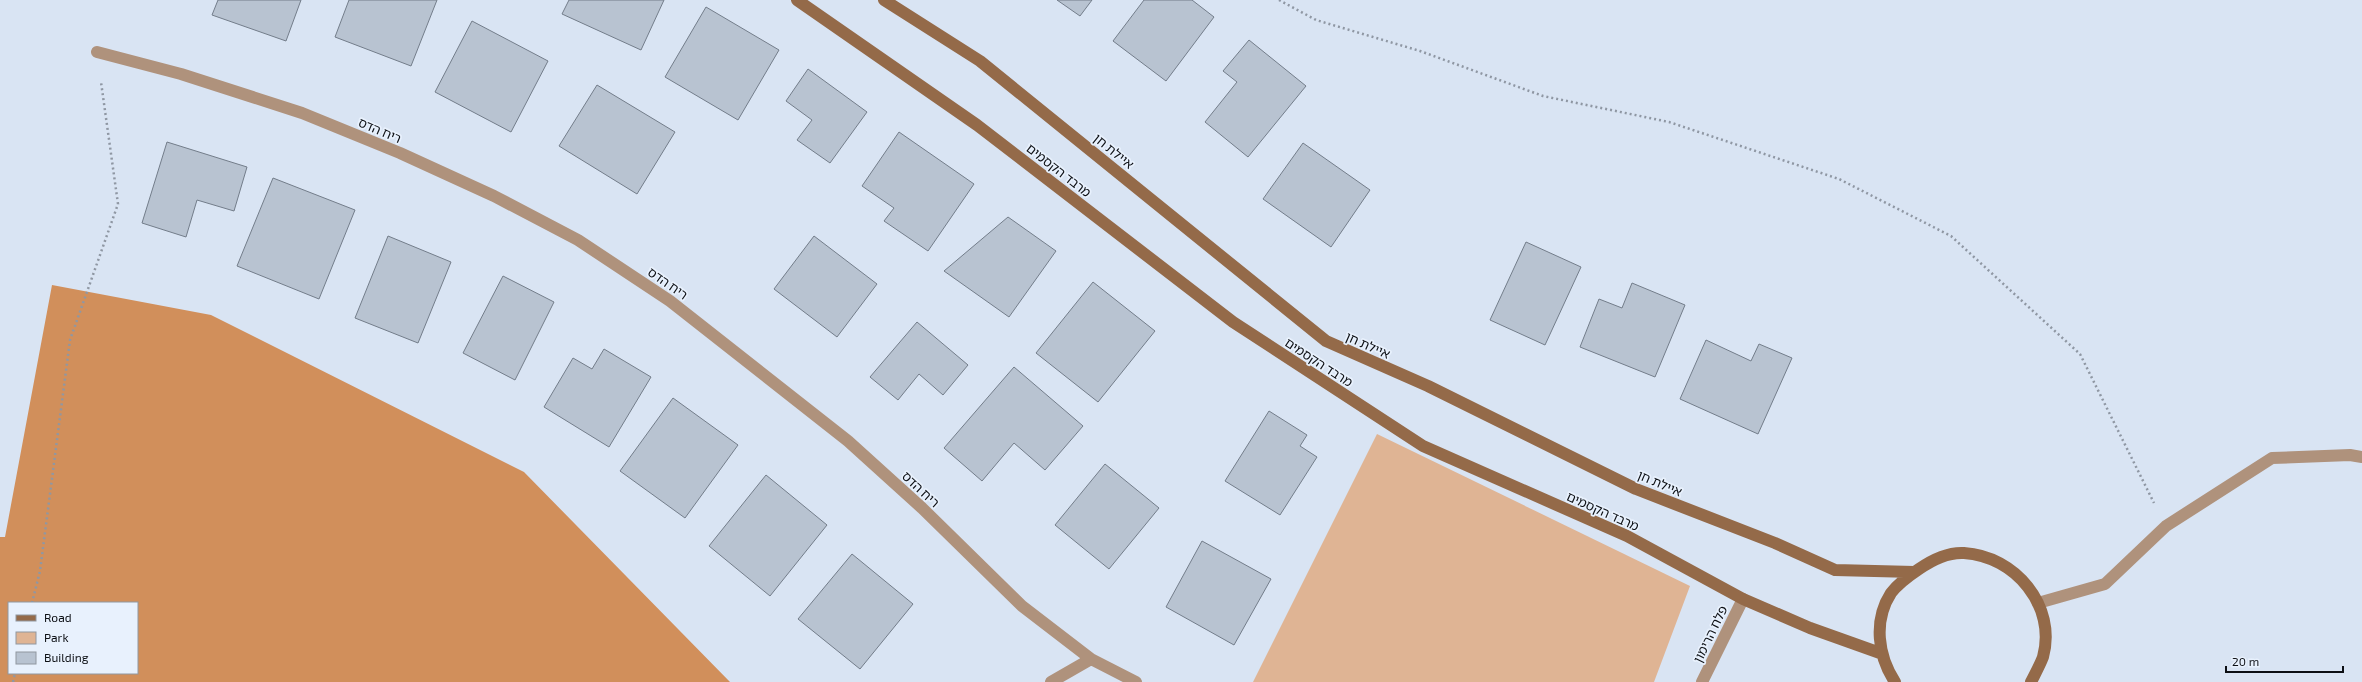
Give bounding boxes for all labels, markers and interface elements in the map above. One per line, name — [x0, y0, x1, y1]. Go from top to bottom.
street label: ריח הדס — [356, 114, 404, 146]
street label: איילת חן — [1091, 130, 1137, 172]
street label: מרבד הקסמים — [1023, 140, 1095, 200]
street label: ריח הדס — [645, 263, 691, 303]
street label: איילת חן — [1343, 328, 1393, 362]
street label: מרבד הקסמים — [1282, 334, 1356, 390]
street label: איילת חן — [1635, 466, 1685, 500]
street label: ריח הדס — [899, 468, 943, 510]
street label: מרבד הקסמים — [1564, 488, 1642, 534]
legend — [8, 602, 138, 674]
street label: פלח הרימון — [1689, 603, 1731, 665]
text: Road — [44, 610, 72, 624]
text: Park — [44, 630, 69, 644]
scale bar — [2226, 648, 2343, 674]
text: Building — [44, 650, 89, 664]
text: 20 m — [2232, 654, 2259, 668]

